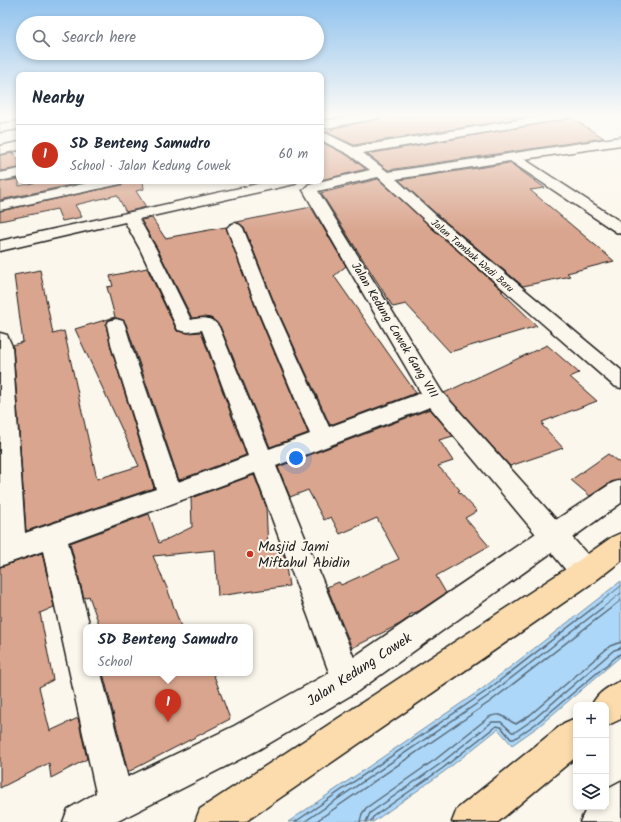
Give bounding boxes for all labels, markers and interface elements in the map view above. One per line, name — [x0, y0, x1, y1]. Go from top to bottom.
search box — [16, 16, 324, 60]
text: Search here — [62, 26, 136, 50]
icon: search — [30, 27, 52, 49]
text: Nearby — [32, 85, 84, 112]
text: SD Benteng Samudro — [70, 132, 210, 156]
text: 1 — [43, 144, 47, 165]
text: 60 m — [279, 144, 308, 165]
text: School · Jalan Kedung Cowek — [70, 156, 231, 177]
street label: Jalan Tambak Wedi Baru — [427, 215, 517, 296]
street label: Jalan Kedung Cowek Gang VIII — [346, 258, 443, 402]
your location — [286, 448, 306, 468]
place label: Masjid Jami Miftahul Abidin — [258, 536, 350, 574]
marker: Masjid Jami Miftahul Abidin — [245, 549, 255, 559]
popup — [83, 624, 253, 676]
street label: Jalan Kedung Cowek — [303, 627, 417, 712]
text: SD Benteng Samudro — [98, 628, 238, 652]
text: School — [98, 652, 132, 673]
pin: 1 — [155, 689, 181, 722]
map controls — [573, 702, 609, 810]
button: + — [573, 702, 609, 738]
button: − — [573, 738, 609, 774]
button: layers — [573, 774, 609, 810]

